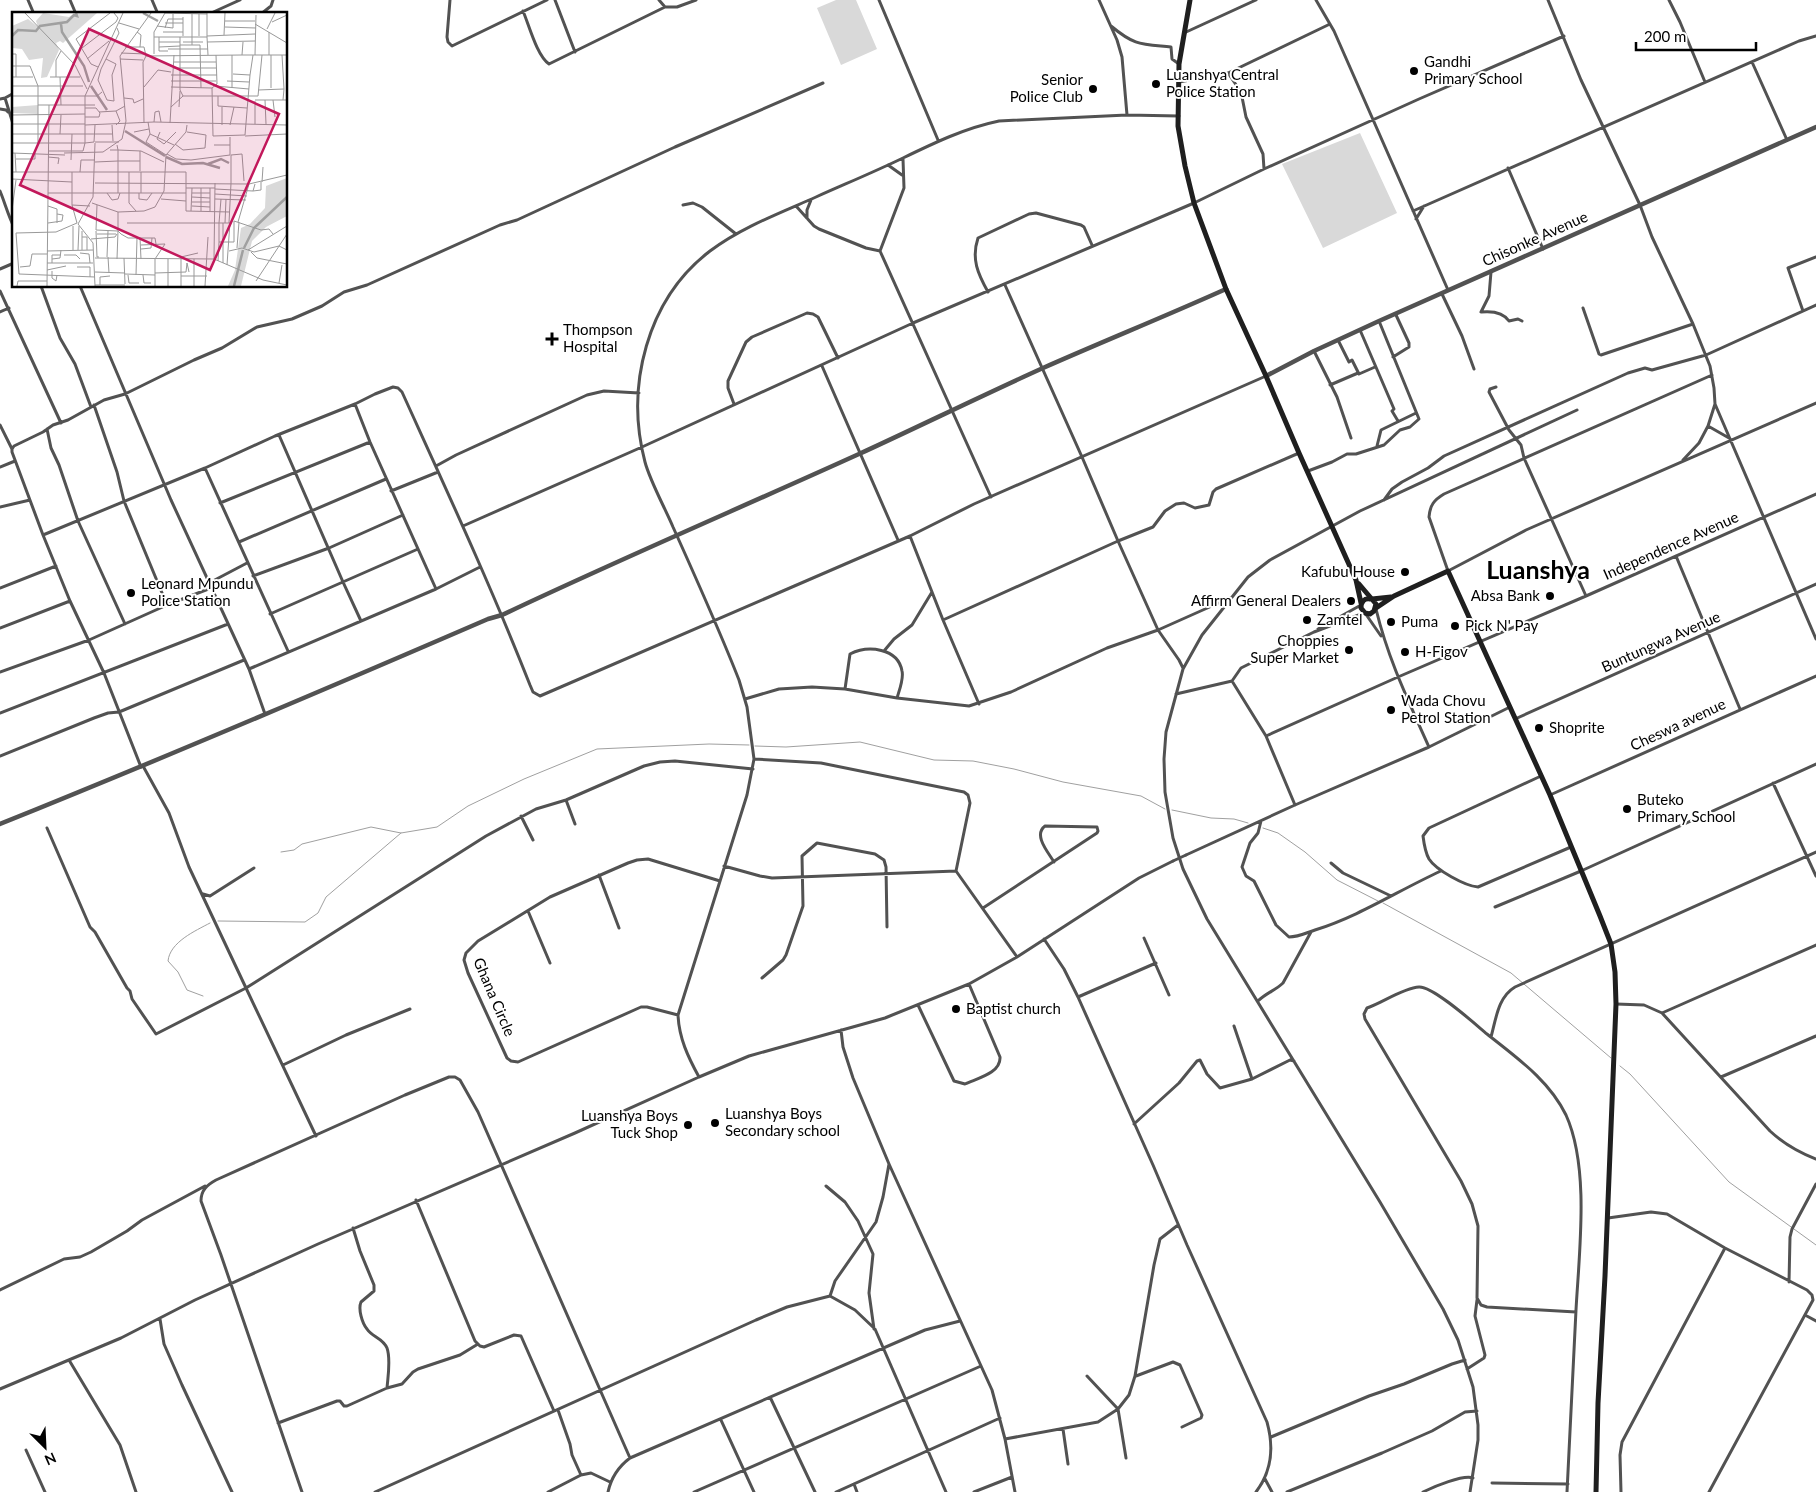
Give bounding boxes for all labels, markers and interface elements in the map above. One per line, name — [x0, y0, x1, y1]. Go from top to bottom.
inset map — [12, 12, 288, 288]
scale bar — [1636, 20, 1756, 52]
text: 200 m — [1644, 27, 1686, 45]
place label: Gandhi Primary School — [1424, 52, 1523, 87]
place label: Luanshya Central Police Station — [1166, 65, 1279, 100]
marker: Gandhi Primary School — [1408, 65, 1420, 77]
place label: Senior Police Club — [1010, 70, 1084, 105]
marker: Luanshya Central Police Station — [1150, 78, 1162, 90]
marker: Senior Police Club — [1087, 83, 1099, 95]
street label: Chisonke Avenue — [1479, 207, 1590, 269]
place label: Thompson Hospital — [563, 320, 633, 355]
marker: Thompson Hospital — [545, 332, 559, 346]
street label: Independence Avenue — [1600, 507, 1741, 583]
district label: Luanshya — [1486, 554, 1590, 584]
place label: Kafubu House — [1301, 562, 1395, 580]
marker: Kafubu House — [1399, 566, 1411, 578]
place label: Leonard Mpundu Police Station — [141, 574, 254, 609]
place label: Absa Bank — [1471, 586, 1540, 604]
marker: Leonard Mpundu Police Station — [125, 587, 137, 599]
marker: Absa Bank — [1544, 590, 1556, 602]
place label: Affirm General Dealers — [1191, 591, 1341, 609]
marker: Affirm General Dealers — [1345, 595, 1357, 607]
street label: Buntungwa Avenue — [1598, 607, 1723, 675]
place label: Zamtel — [1317, 610, 1362, 628]
place label: Puma — [1401, 612, 1438, 630]
marker: Zamtel — [1301, 614, 1313, 626]
marker: Puma — [1385, 616, 1397, 628]
place label: Pick N' Pay — [1465, 616, 1539, 634]
marker: Pick N' Pay — [1449, 620, 1461, 632]
place label: Choppies Super Market — [1250, 631, 1340, 666]
place label: H-Figov — [1415, 642, 1468, 660]
marker: Choppies Super Market — [1343, 644, 1355, 656]
marker: H-Figov — [1399, 646, 1411, 658]
place label: Wada Chovu Petrol Station — [1401, 691, 1491, 726]
street label: Cheswa avenue — [1627, 694, 1728, 754]
marker: Wada Chovu Petrol Station — [1385, 704, 1397, 716]
place label: Shoprite — [1549, 718, 1605, 736]
marker: Shoprite — [1533, 722, 1545, 734]
place label: Buteko Primary School — [1637, 790, 1736, 825]
marker: Buteko Primary School — [1621, 803, 1633, 815]
street label: Ghana Circle — [470, 955, 520, 1039]
place label: Baptist church — [966, 999, 1061, 1017]
marker: Baptist church — [950, 1003, 962, 1015]
place label: Luanshya Boys Secondary school — [725, 1104, 840, 1139]
place label: Luanshya Boys Tuck Shop — [581, 1106, 678, 1141]
marker: Luanshya Boys Secondary school — [709, 1117, 721, 1129]
marker: Luanshya Boys Tuck Shop — [682, 1119, 694, 1131]
north arrow — [20, 1422, 70, 1472]
text: N — [42, 1449, 59, 1469]

